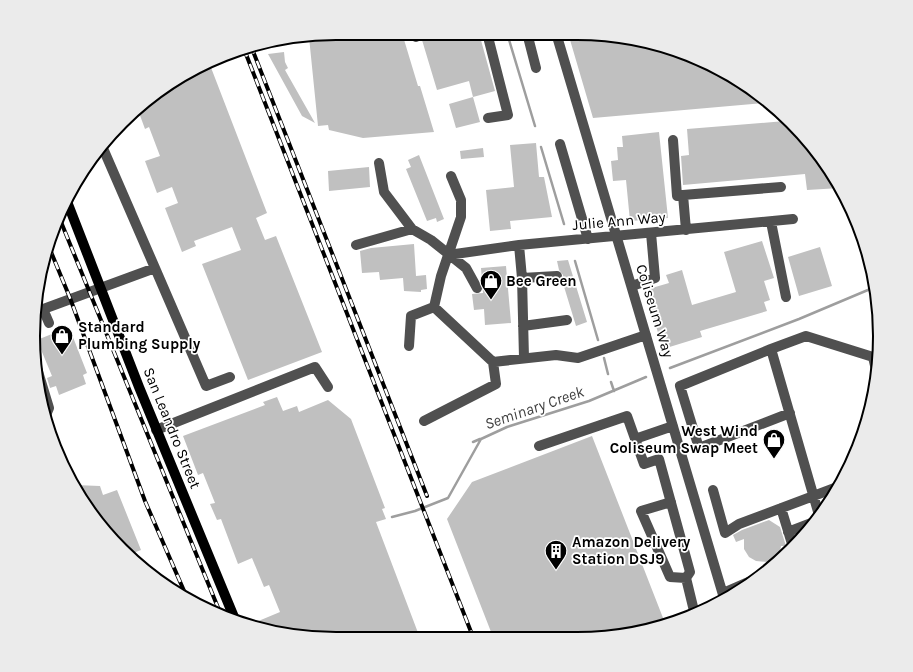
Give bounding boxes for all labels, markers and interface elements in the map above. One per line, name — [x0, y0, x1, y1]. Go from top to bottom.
street label: Julie Ann Way — [572, 208, 666, 234]
street label: Coliseum Way — [632, 262, 678, 360]
shop icon: Bee Green — [478, 268, 504, 301]
place label: Bee Green — [506, 272, 577, 290]
place label: Standard Plumbing Supply — [78, 318, 201, 353]
shop icon: Standard Plumbing Supply — [49, 323, 75, 356]
street label: San Leandro Street — [139, 365, 205, 492]
water label: Seminary Creek — [482, 381, 587, 433]
place label: West Wind Coliseum Swap Meet — [610, 422, 758, 457]
shop icon: West Wind Coliseum Swap Meet — [761, 427, 787, 460]
place label: Amazon Delivery Station DSJ9 — [572, 533, 691, 568]
building icon: Amazon Delivery Station DSJ9 — [543, 538, 569, 571]

